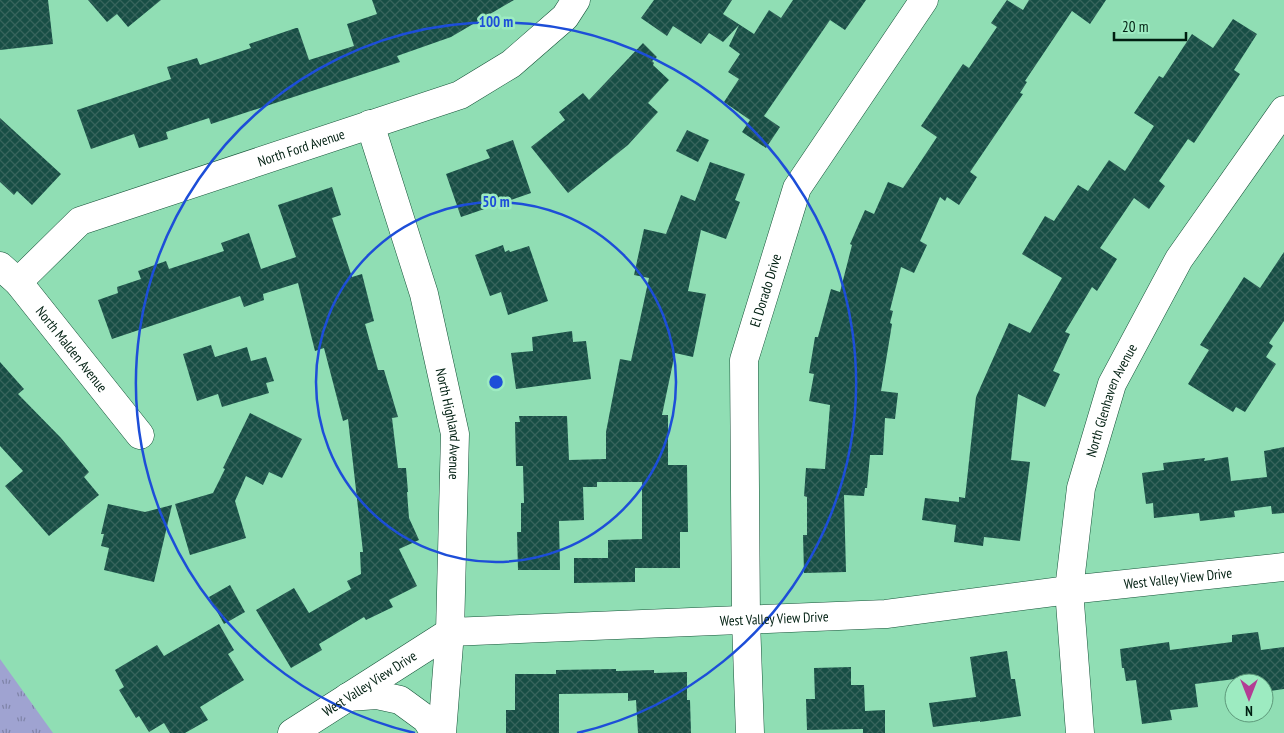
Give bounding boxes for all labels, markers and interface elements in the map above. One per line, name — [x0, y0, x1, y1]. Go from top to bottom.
scale bar — [1114, 10, 1186, 42]
text: 100 m — [479, 12, 513, 31]
text: 20 m — [1122, 17, 1148, 36]
street label: North Ford Avenue — [255, 125, 347, 170]
text: 50 m — [482, 192, 510, 211]
street label: El Dorado Drive — [746, 251, 785, 329]
street label: North Malden Avenue — [32, 303, 111, 396]
street label: North Glenhaven Avenue — [1082, 340, 1141, 459]
street label: North Highland Avenue — [432, 367, 464, 480]
centre of rings — [487, 373, 505, 391]
street label: West Valley View Drive — [1123, 564, 1233, 593]
street label: West Valley View Drive — [720, 607, 829, 630]
street label: West Valley View Drive — [319, 646, 420, 720]
north arrow — [1224, 673, 1274, 723]
text: N — [1245, 702, 1253, 720]

